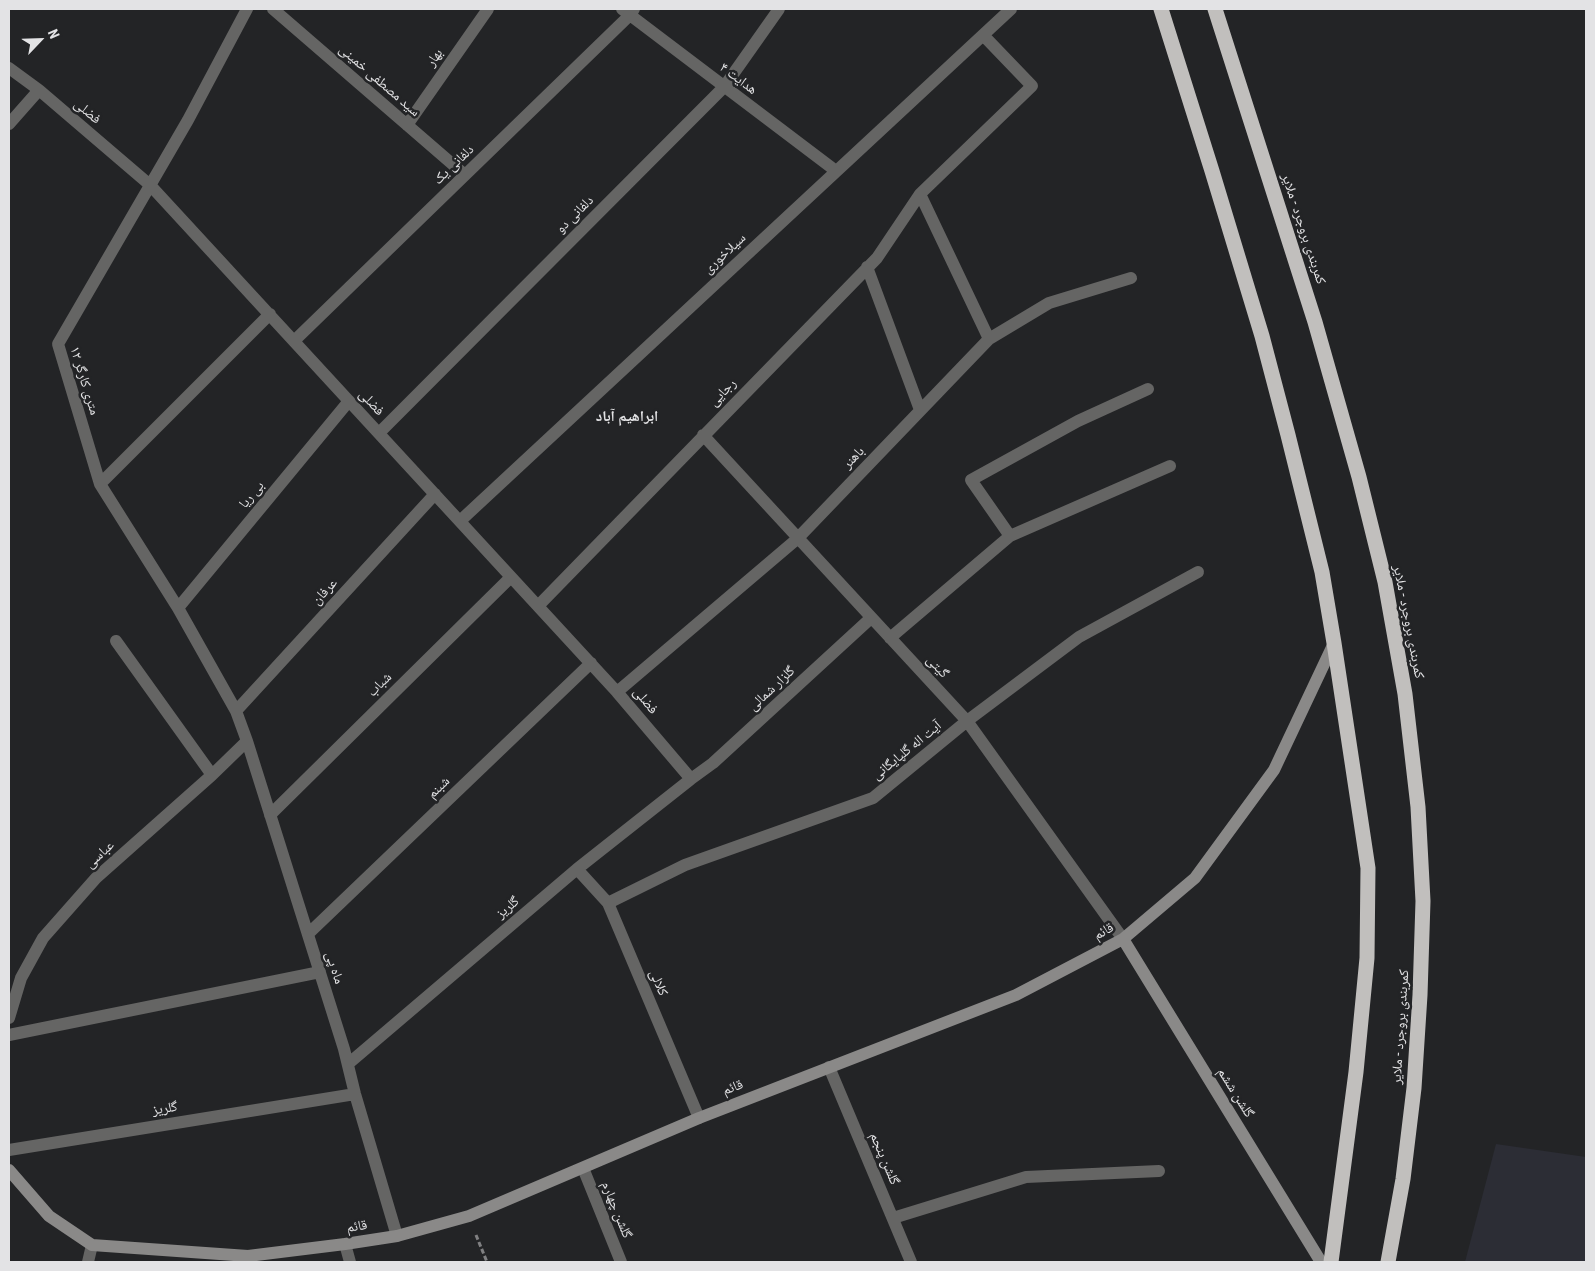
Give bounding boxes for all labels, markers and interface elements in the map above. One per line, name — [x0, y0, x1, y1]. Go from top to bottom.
north arrow — [15, 15, 65, 65]
text: N — [45, 27, 63, 41]
street label: سید مصطفی خمینی — [335, 41, 423, 121]
street label: بهار — [423, 46, 447, 70]
street label: هدایت ۴ — [716, 59, 760, 99]
street label: فضلی — [70, 96, 104, 128]
street label: دلفانی یک — [430, 142, 478, 188]
street label: کمربندی بروجرد - ملایر — [1277, 172, 1329, 286]
street label: دلفانی دو — [553, 193, 597, 237]
street label: سیلاخوری — [700, 230, 750, 278]
street label: ۱۲ متری کارگر — [66, 345, 102, 417]
street label: رجایی — [706, 376, 740, 410]
street label: فضلی — [355, 386, 387, 420]
district label: ابراهیم آباد — [596, 408, 658, 426]
street label: باهنر — [840, 443, 868, 473]
street label: بی ریا — [236, 478, 268, 512]
street label: کمربندی بروجرد - ملایر — [1389, 564, 1427, 680]
street label: عرفان — [309, 575, 341, 609]
street label: گیتی — [922, 652, 952, 682]
street label: گلزار شمالی — [745, 663, 799, 715]
street label: شباب — [364, 669, 396, 701]
street label: فضلی — [629, 684, 661, 718]
street label: آیت اله گلپایگانی — [869, 718, 945, 784]
street label: شبنم — [424, 773, 454, 803]
street label: عباسی — [82, 838, 118, 872]
street label: گلریز — [493, 893, 523, 923]
street label: قائم — [1091, 920, 1117, 944]
street label: ماه پی — [321, 950, 347, 986]
street label: کلالی — [645, 967, 671, 999]
street label: کمربندی بروجرد - ملایر — [1389, 969, 1413, 1085]
street label: گلشن ششم — [1213, 1065, 1257, 1121]
street label: قائم — [720, 1076, 746, 1100]
street label: گلریز — [151, 1099, 179, 1119]
street label: گلشن پنجم — [865, 1130, 903, 1188]
street label: گلشن چهارم — [597, 1179, 635, 1241]
street label: قائم — [345, 1217, 369, 1237]

